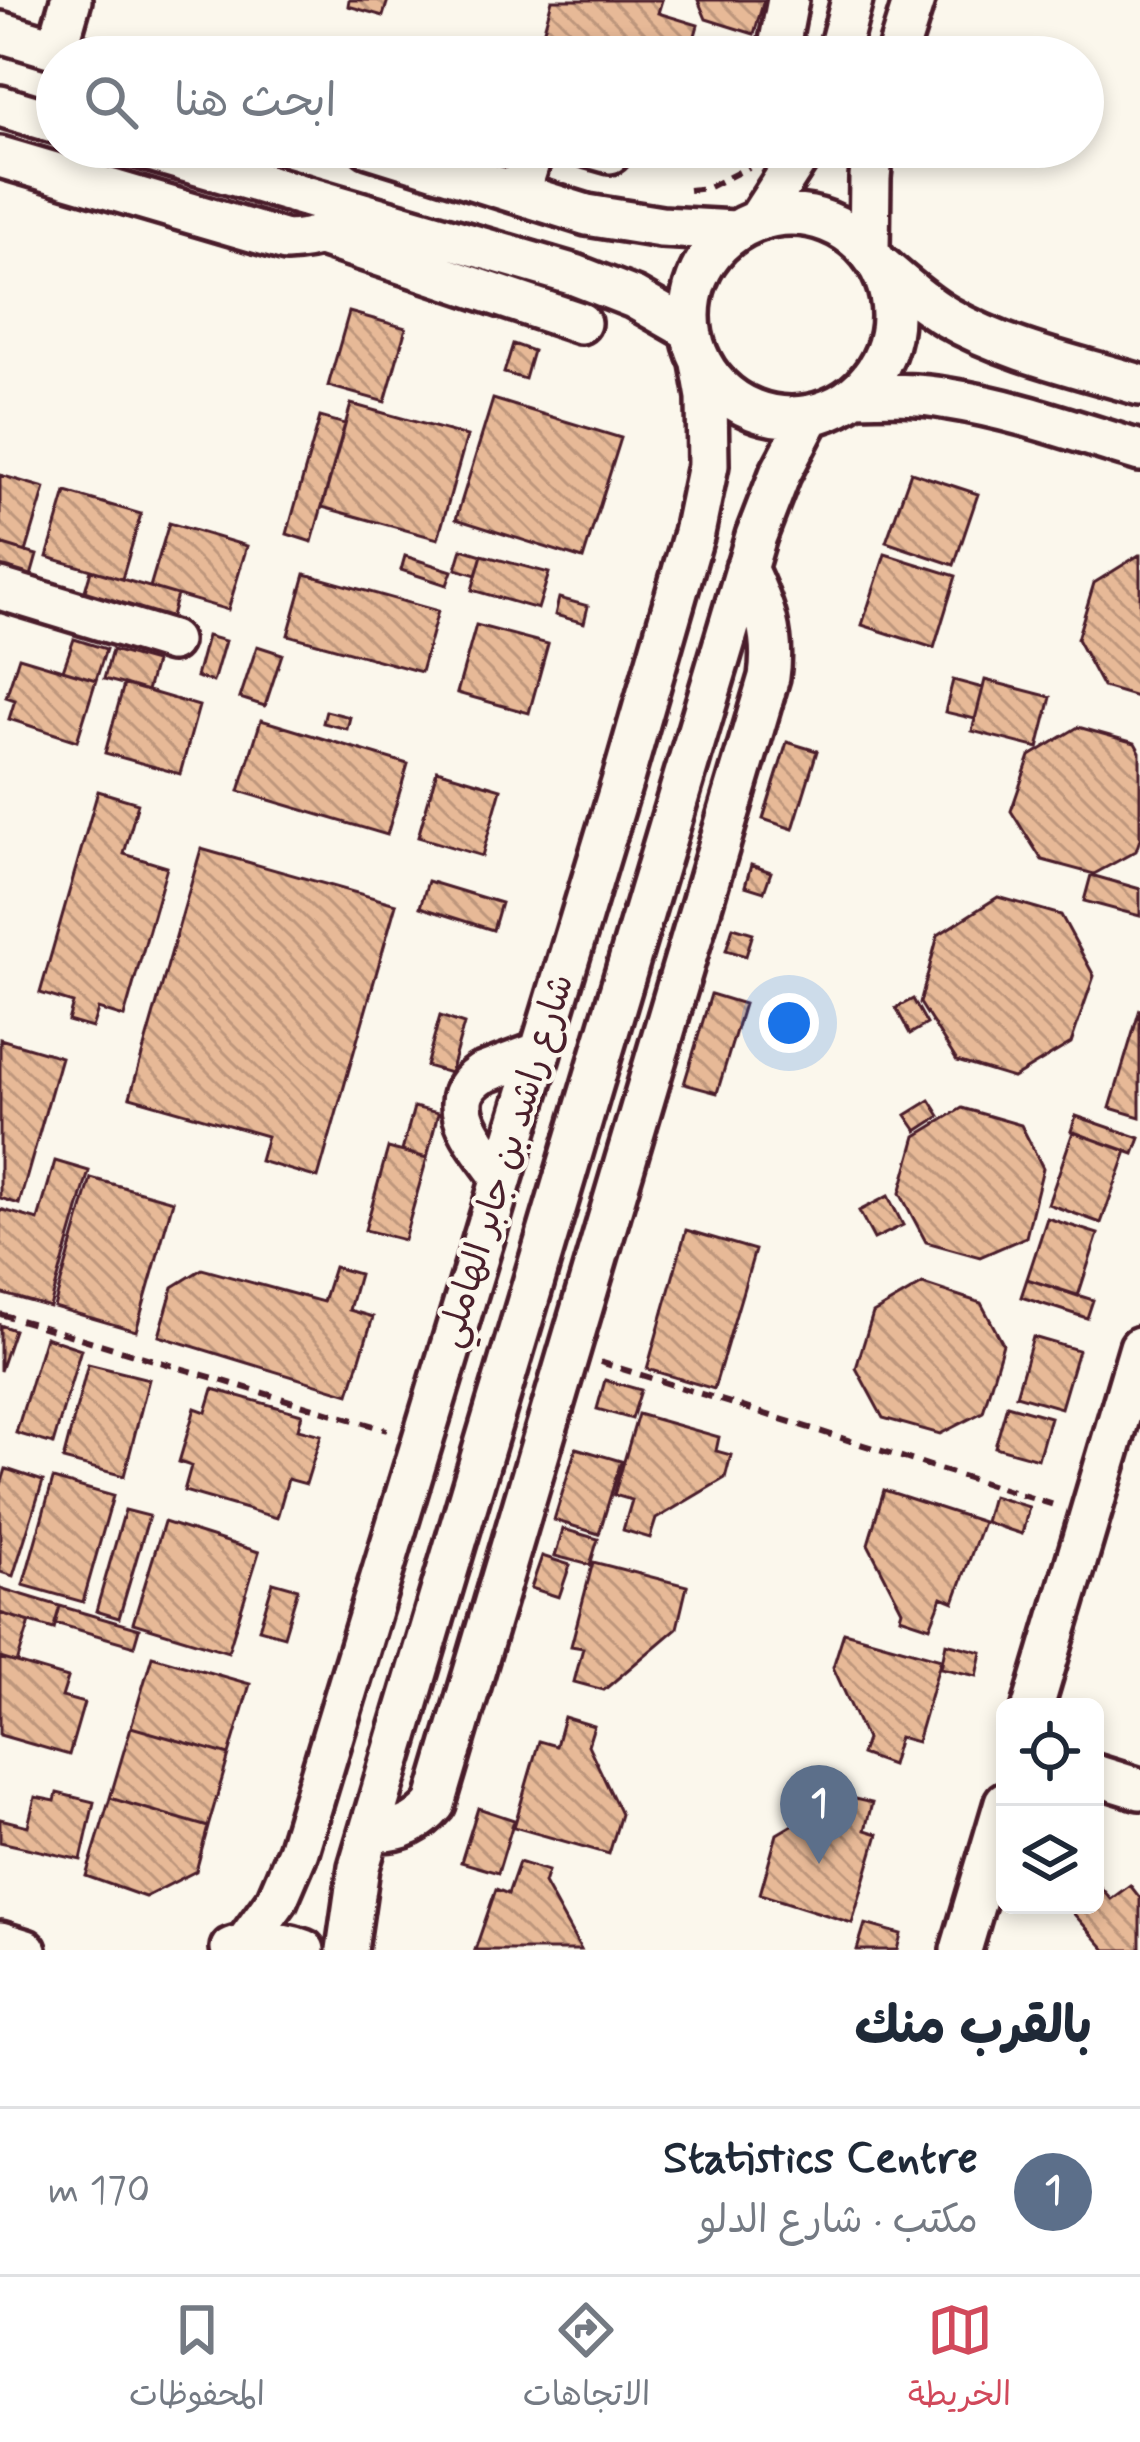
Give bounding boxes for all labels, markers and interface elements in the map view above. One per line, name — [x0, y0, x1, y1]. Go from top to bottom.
search box — [36, 36, 1104, 168]
icon: search — [78, 69, 144, 135]
text: ابحث هنا — [174, 73, 337, 132]
street label: شارع راشد بن جابر الهاملي — [428, 969, 591, 1355]
your location — [759, 993, 819, 1053]
map controls — [996, 1698, 1104, 1914]
button: locate — [996, 1698, 1104, 1806]
pin: 1 — [780, 1765, 858, 1864]
button: layers — [996, 1806, 1104, 1914]
text: بالقرب منك — [855, 1995, 1092, 2061]
text: Statistics Centre — [663, 2130, 978, 2189]
text: 170 m — [48, 2166, 150, 2217]
text: 1 — [1044, 2166, 1062, 2217]
text: مكتب · شارع الدلو — [699, 2196, 978, 2247]
tab: المحفوظات — [129, 2297, 265, 2423]
tab: الاتجاهات — [523, 2297, 650, 2423]
tab: الخريطة — [908, 2297, 1011, 2423]

